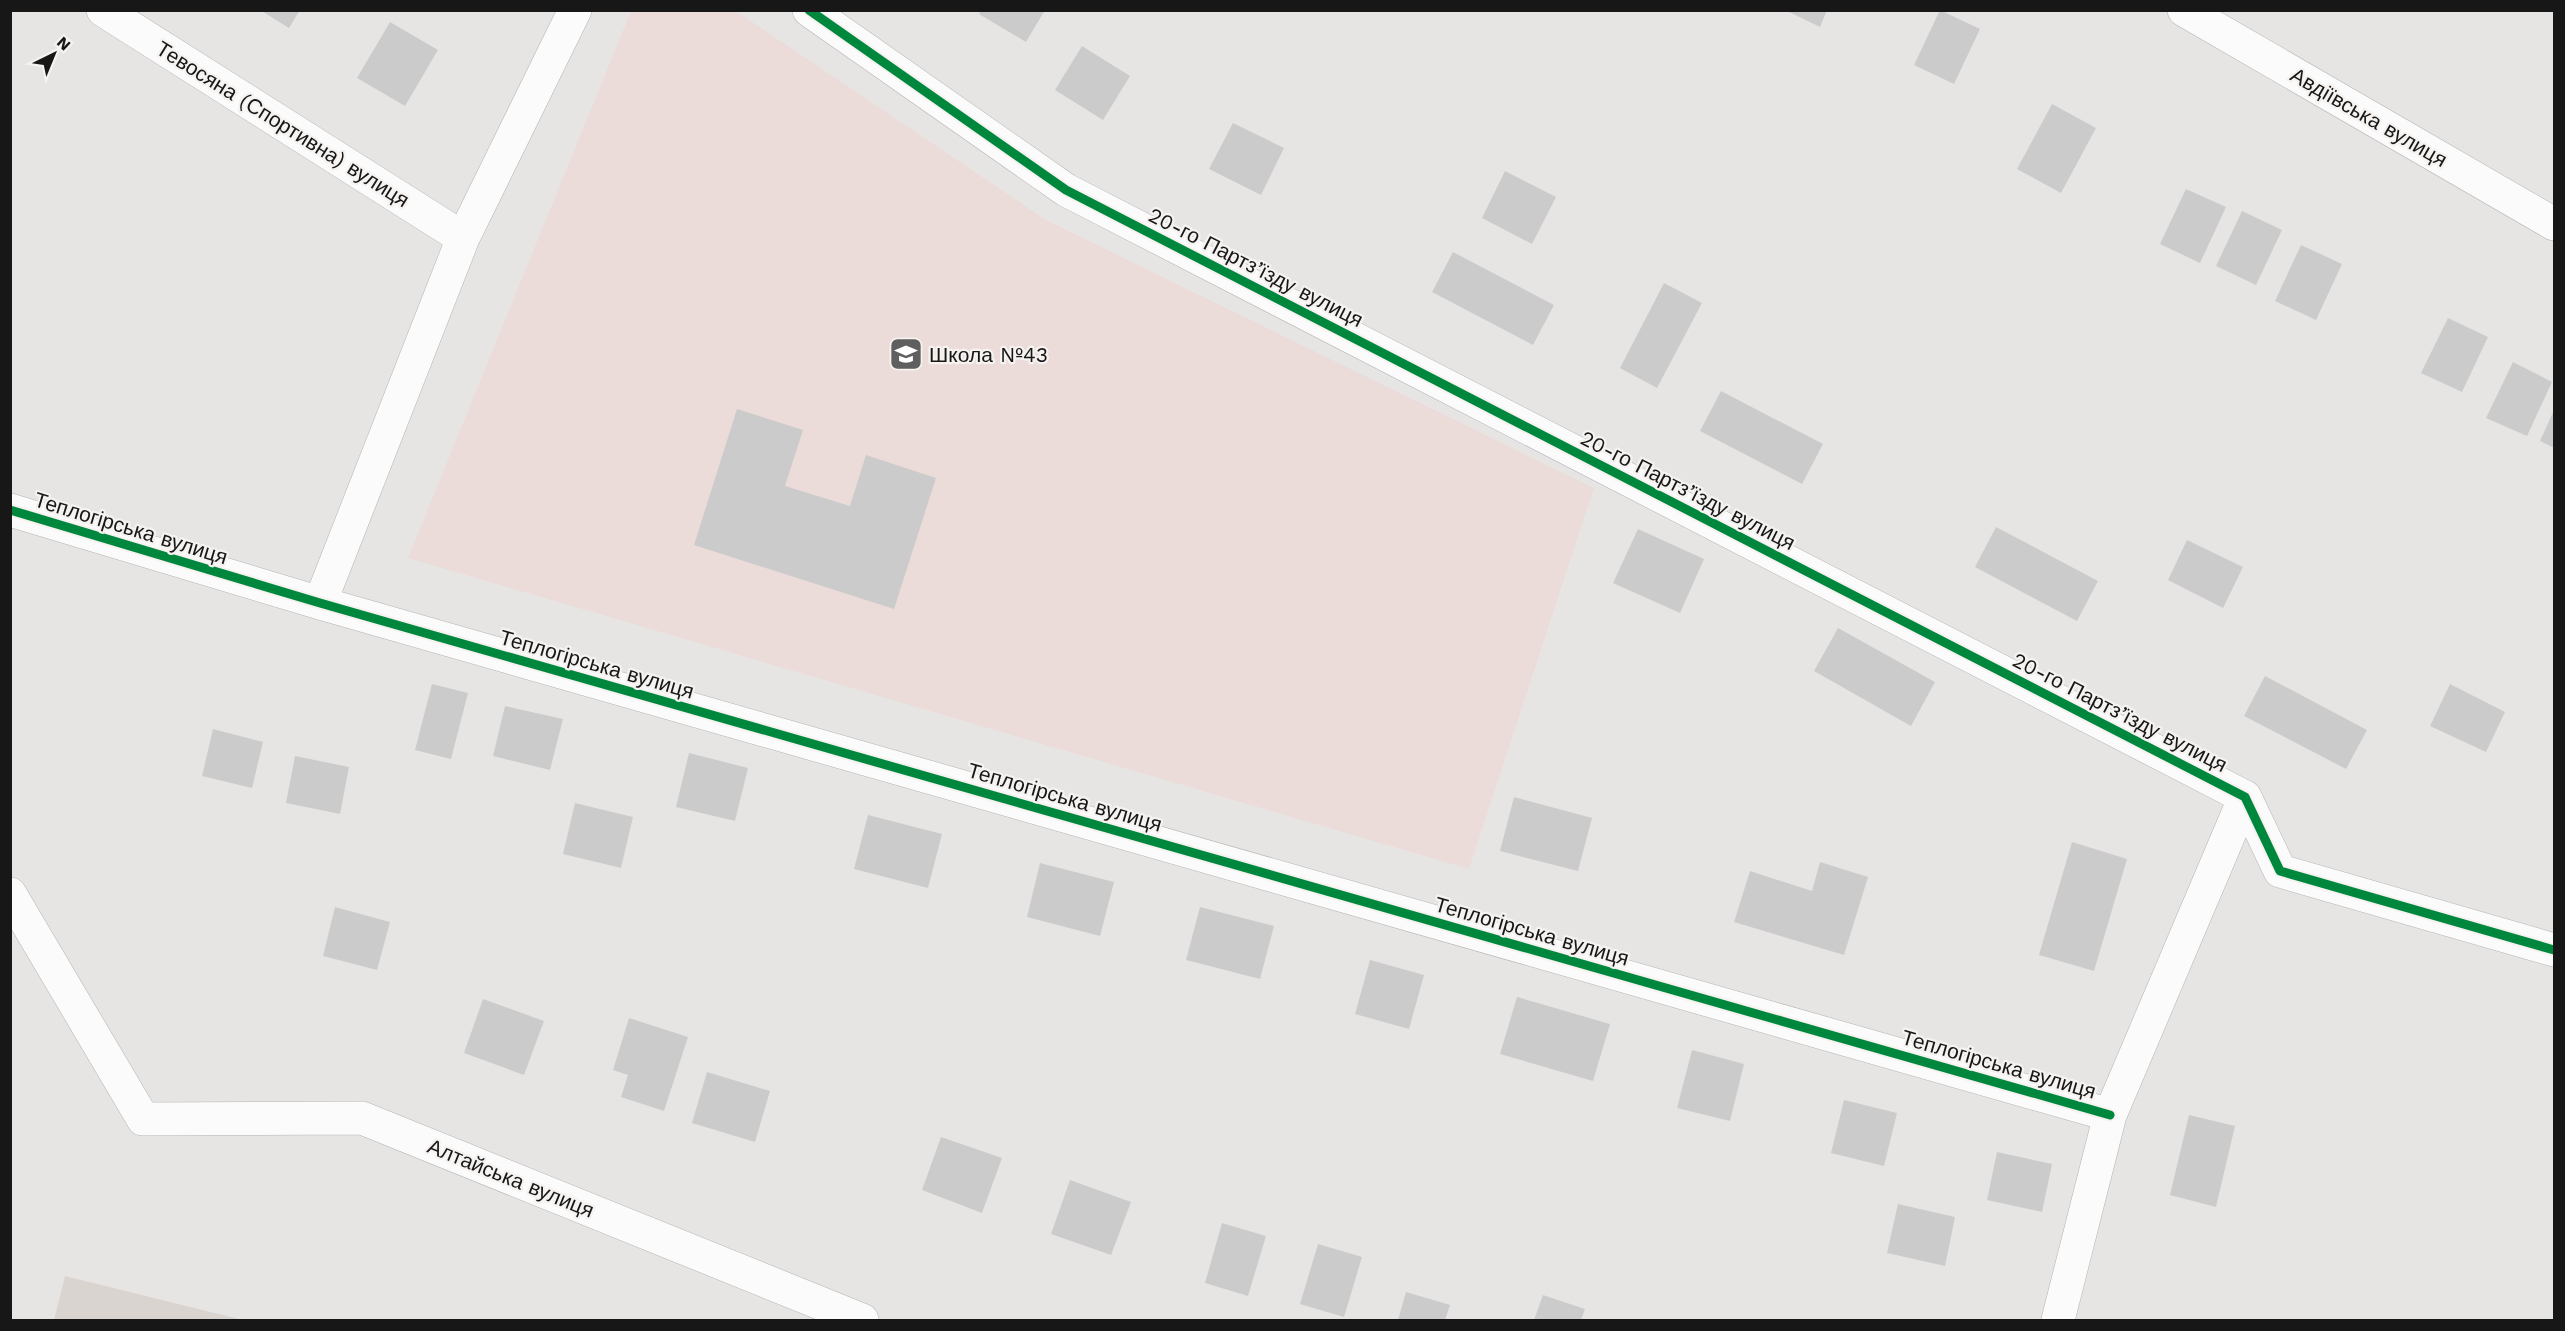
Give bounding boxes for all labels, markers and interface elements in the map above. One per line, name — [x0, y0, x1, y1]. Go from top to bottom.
north arrow — [24, 24, 84, 84]
text: N — [53, 32, 75, 54]
street label: Тевосяна (Спортивна) вулиця — [152, 36, 414, 212]
street label: Авдіївська вулиця — [2286, 62, 2452, 172]
street label: 20-го Партз’їзду вулиця — [1144, 202, 1368, 332]
school or university icon: Школа №43 — [888, 336, 924, 372]
place label: Школа №43 — [929, 342, 1048, 367]
street label: 20-го Партз’їзду вулиця — [1576, 425, 1800, 555]
street label: Теплогірська вулиця — [31, 487, 231, 569]
street label: Теплогірська вулиця — [497, 624, 697, 704]
street label: 20-го Партз’їзду вулиця — [2008, 647, 2232, 777]
street label: Теплогірська вулиця — [965, 757, 1165, 837]
street label: Теплогірська вулиця — [1432, 891, 1632, 971]
street label: Теплогірська вулиця — [1899, 1024, 2099, 1104]
street label: Алтайська вулиця — [424, 1133, 598, 1223]

